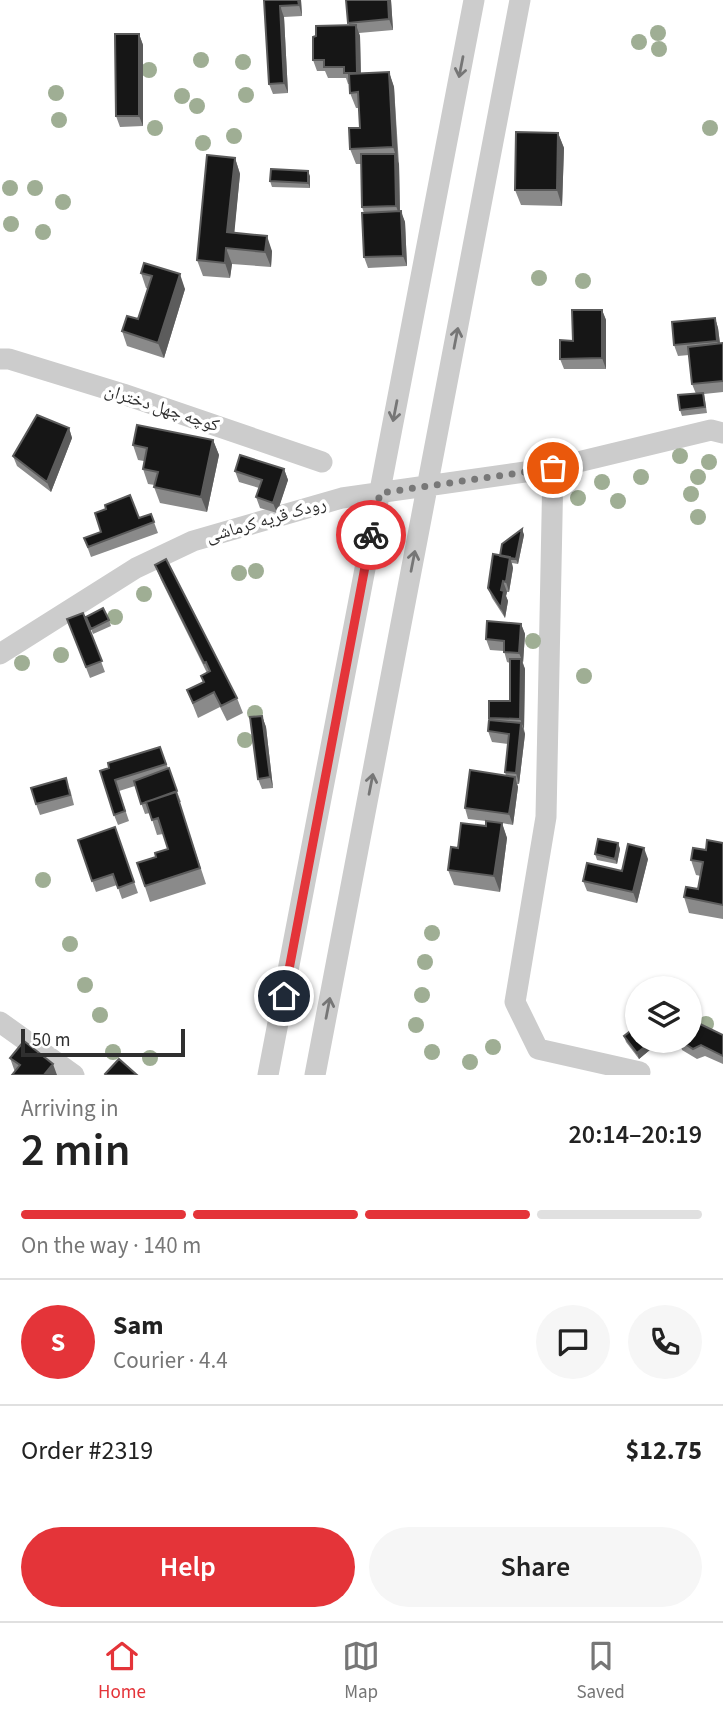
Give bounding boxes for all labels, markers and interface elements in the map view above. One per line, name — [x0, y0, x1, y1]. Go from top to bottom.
one-way arrow — [454, 55, 467, 78]
one-way arrow — [450, 327, 463, 350]
street label: کوچه چهل دختران — [101, 378, 223, 438]
one-way arrow — [388, 399, 402, 422]
pin — [523, 438, 583, 498]
icon: bag — [534, 449, 572, 487]
street label: رودک قریه کرماشی — [203, 491, 329, 549]
courier — [336, 500, 406, 570]
icon: bike — [352, 516, 390, 554]
one-way arrow — [407, 550, 421, 573]
one-way arrow — [364, 774, 378, 796]
pin — [254, 966, 314, 1026]
map controls — [625, 976, 702, 1053]
button: layers — [625, 976, 702, 1053]
icon: home — [265, 977, 303, 1015]
one-way arrow — [322, 997, 335, 1020]
scale bar — [21, 1026, 186, 1058]
text: 50 m — [32, 1027, 70, 1054]
text: Arriving in — [21, 1092, 119, 1125]
text: 20:14–20:19 — [569, 1116, 702, 1153]
text: 2 min — [21, 1118, 130, 1183]
text: On the way · 140 m — [21, 1229, 201, 1262]
button: chat — [536, 1305, 610, 1379]
button: phone — [628, 1305, 702, 1379]
text: Sam — [113, 1307, 163, 1344]
text: S — [51, 1324, 65, 1361]
text: Courier · 4.4 — [113, 1344, 228, 1377]
text: Order #2319 — [21, 1432, 153, 1469]
text: $12.75 — [626, 1432, 702, 1469]
button: Help — [21, 1527, 355, 1607]
button: Share — [369, 1527, 702, 1607]
tab: Home — [98, 1637, 146, 1706]
tab: Map — [342, 1637, 380, 1706]
tab: Saved — [576, 1637, 625, 1706]

